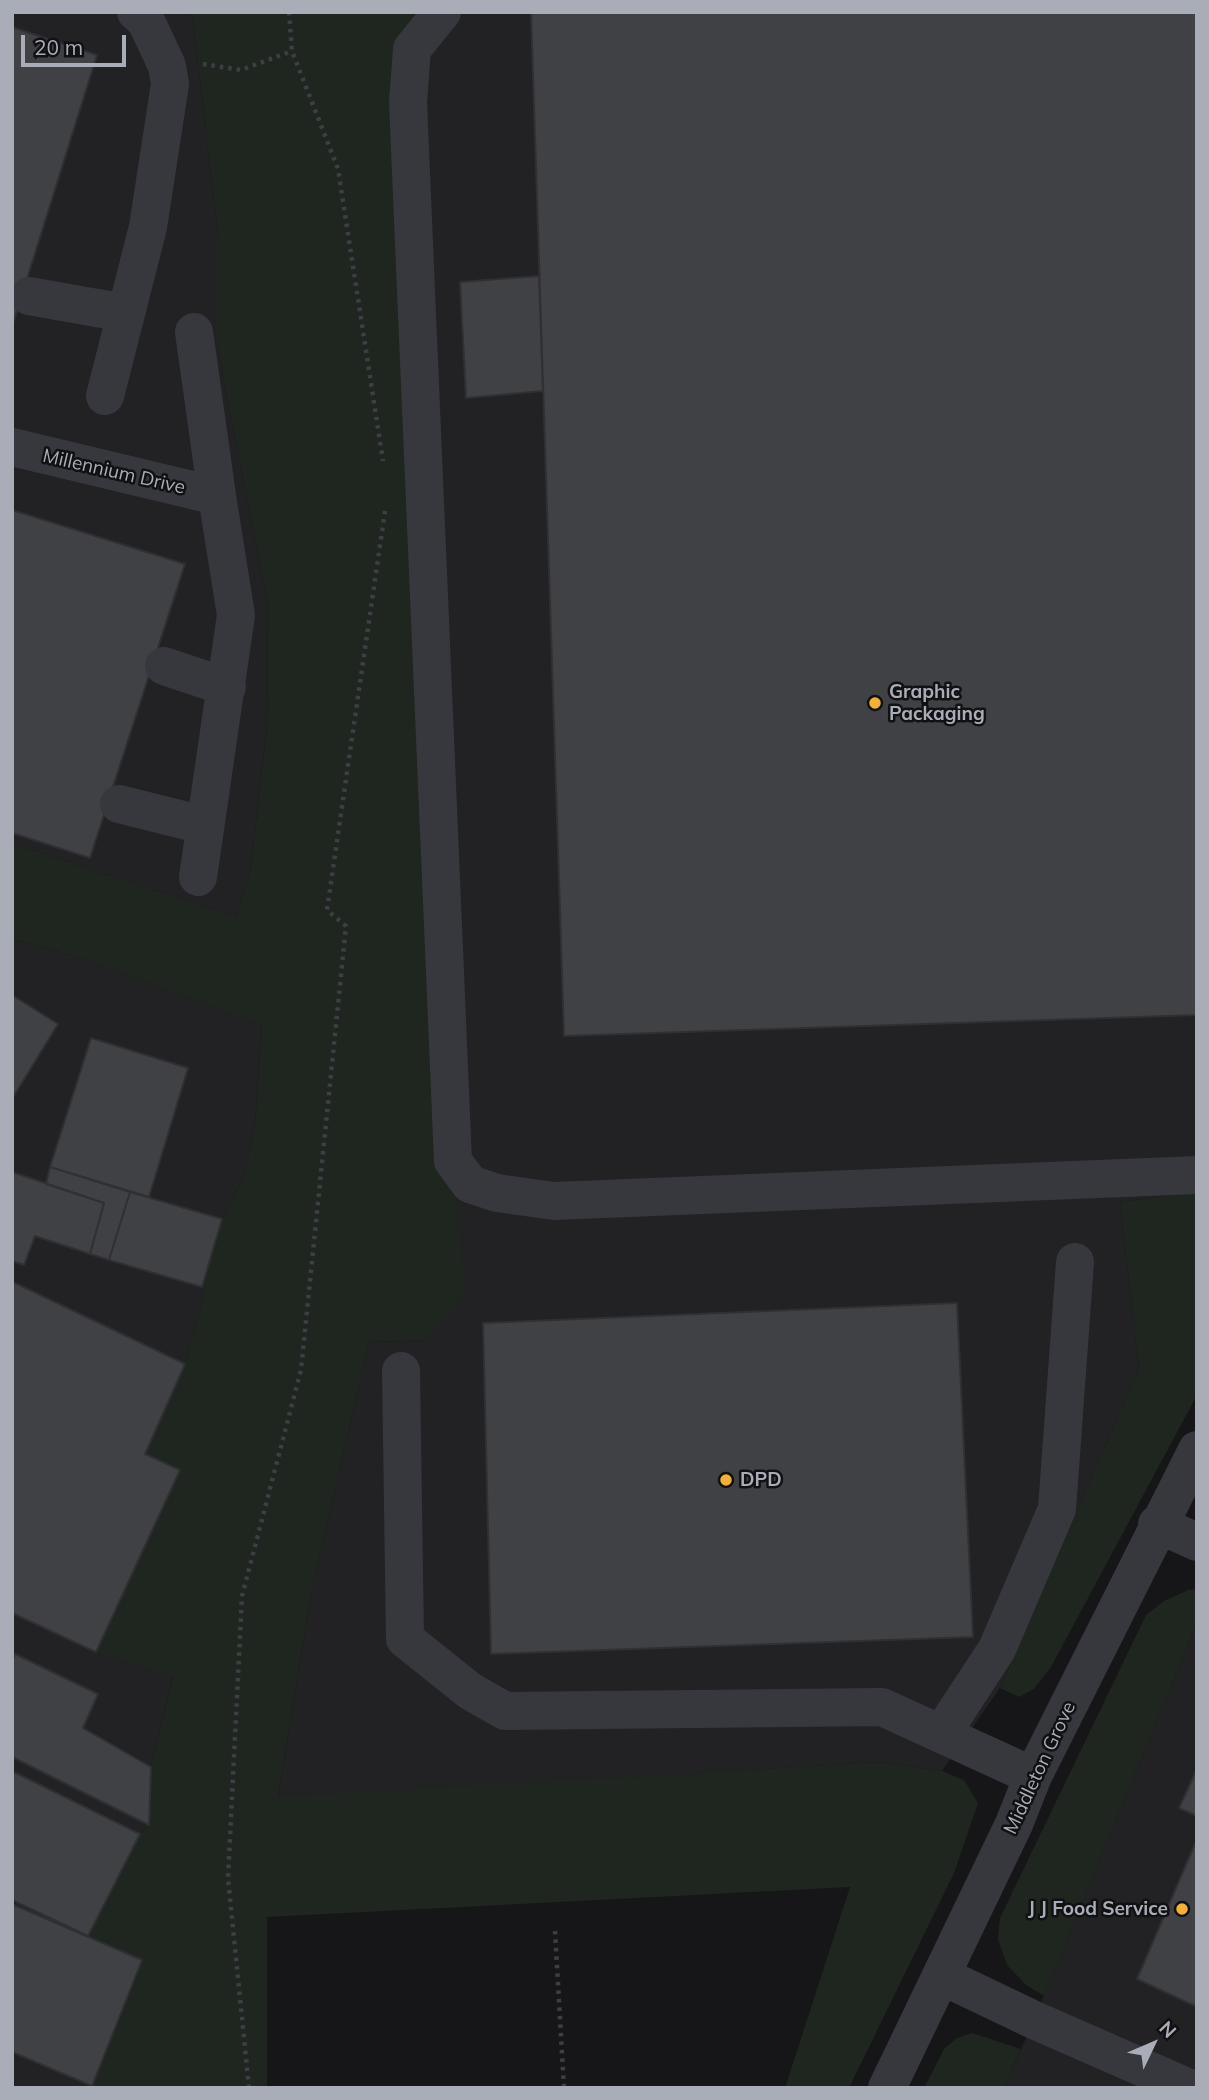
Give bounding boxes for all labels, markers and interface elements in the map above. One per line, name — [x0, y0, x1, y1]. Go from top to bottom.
scale bar — [24, 21, 130, 65]
text: 20 m — [34, 34, 83, 60]
street label: Millennium Drive — [41, 445, 187, 499]
place label: Graphic Packaging — [889, 681, 985, 725]
marker: Graphic Packaging — [867, 695, 883, 711]
place label: DPD — [740, 1469, 782, 1491]
marker: DPD — [718, 1472, 734, 1488]
street label: Middleton Grove — [999, 1698, 1081, 1838]
place label: J J Food Service — [1028, 1898, 1168, 1920]
marker: J J Food Service — [1174, 1901, 1190, 1917]
north arrow — [1118, 2009, 1188, 2079]
text: N — [1154, 2016, 1182, 2043]

